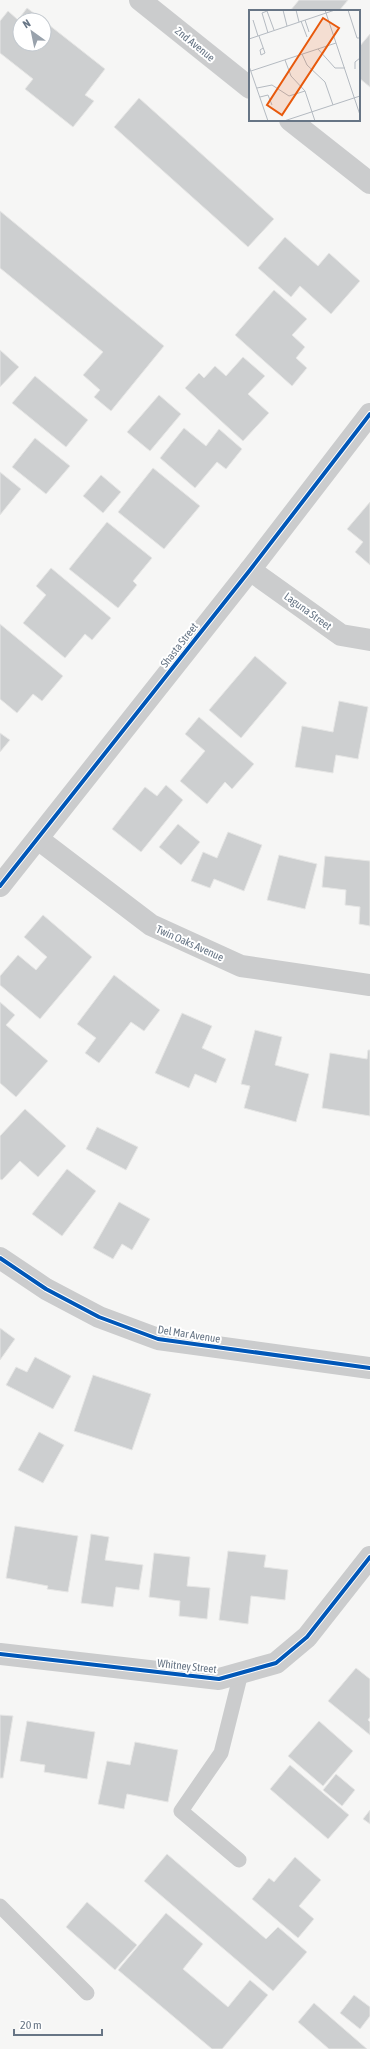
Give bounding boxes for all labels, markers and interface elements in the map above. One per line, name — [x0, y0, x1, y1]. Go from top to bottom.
inset map — [249, 10, 360, 121]
north arrow — [12, 12, 52, 52]
text: N — [21, 17, 33, 30]
street label: 2nd Avenue — [173, 24, 217, 64]
street label: Laguna Street — [282, 590, 334, 632]
street label: Shasta Street — [158, 620, 200, 670]
street label: Twin Oaks Avenue — [154, 923, 226, 963]
street label: Del Mar Avenue — [157, 1323, 221, 1345]
street label: Whitney Street — [157, 1657, 217, 1675]
scale bar — [14, 2011, 102, 2037]
text: 20 m — [20, 2018, 42, 2032]

